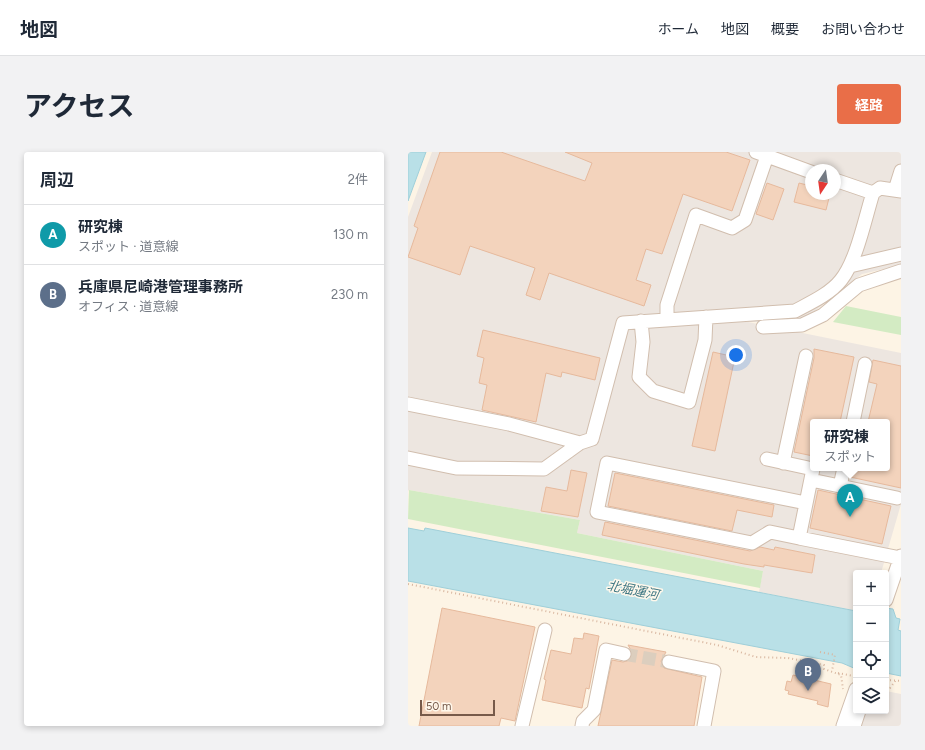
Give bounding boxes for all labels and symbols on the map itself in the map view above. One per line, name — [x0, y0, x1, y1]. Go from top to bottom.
north arrow — [805, 164, 841, 200]
your location — [726, 345, 746, 365]
pin: A — [837, 484, 863, 517]
water label: 北堀運河 — [606, 578, 663, 603]
pin: B — [795, 658, 821, 691]
scale bar — [420, 698, 495, 717]

